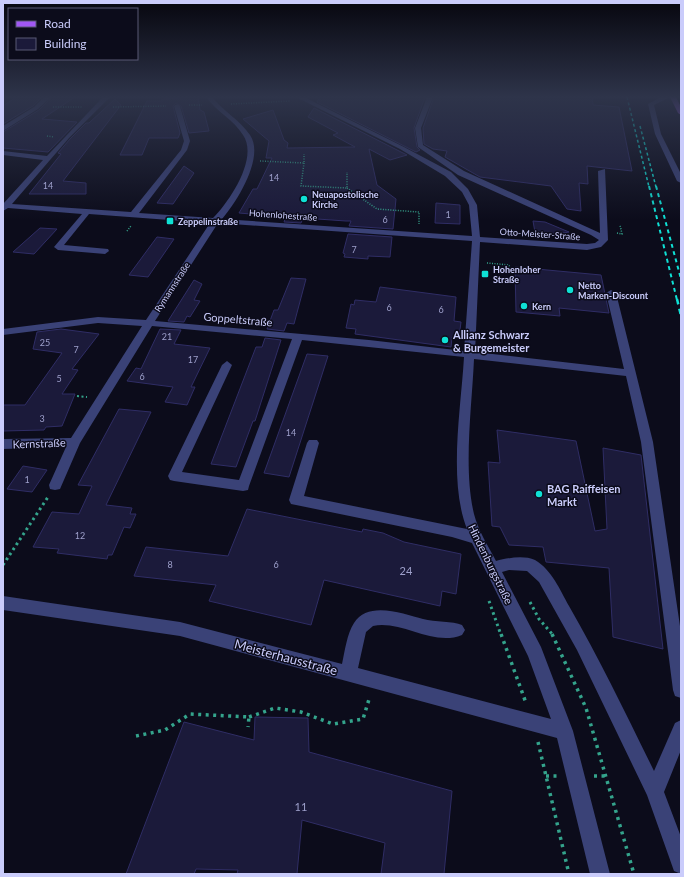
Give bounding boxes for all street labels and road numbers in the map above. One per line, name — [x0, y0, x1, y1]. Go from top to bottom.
street label: Hohenlohestraße — [248, 207, 318, 223]
street label: Otto-Meister-Straße — [499, 226, 581, 242]
street label: Rymannstraße — [152, 260, 192, 314]
street label: Goppeltstraße — [203, 310, 273, 329]
street label: Kernstraße — [12, 436, 66, 450]
street label: Hindenburgstraße — [466, 522, 516, 606]
street label: Meisterhausstraße — [233, 636, 339, 678]

